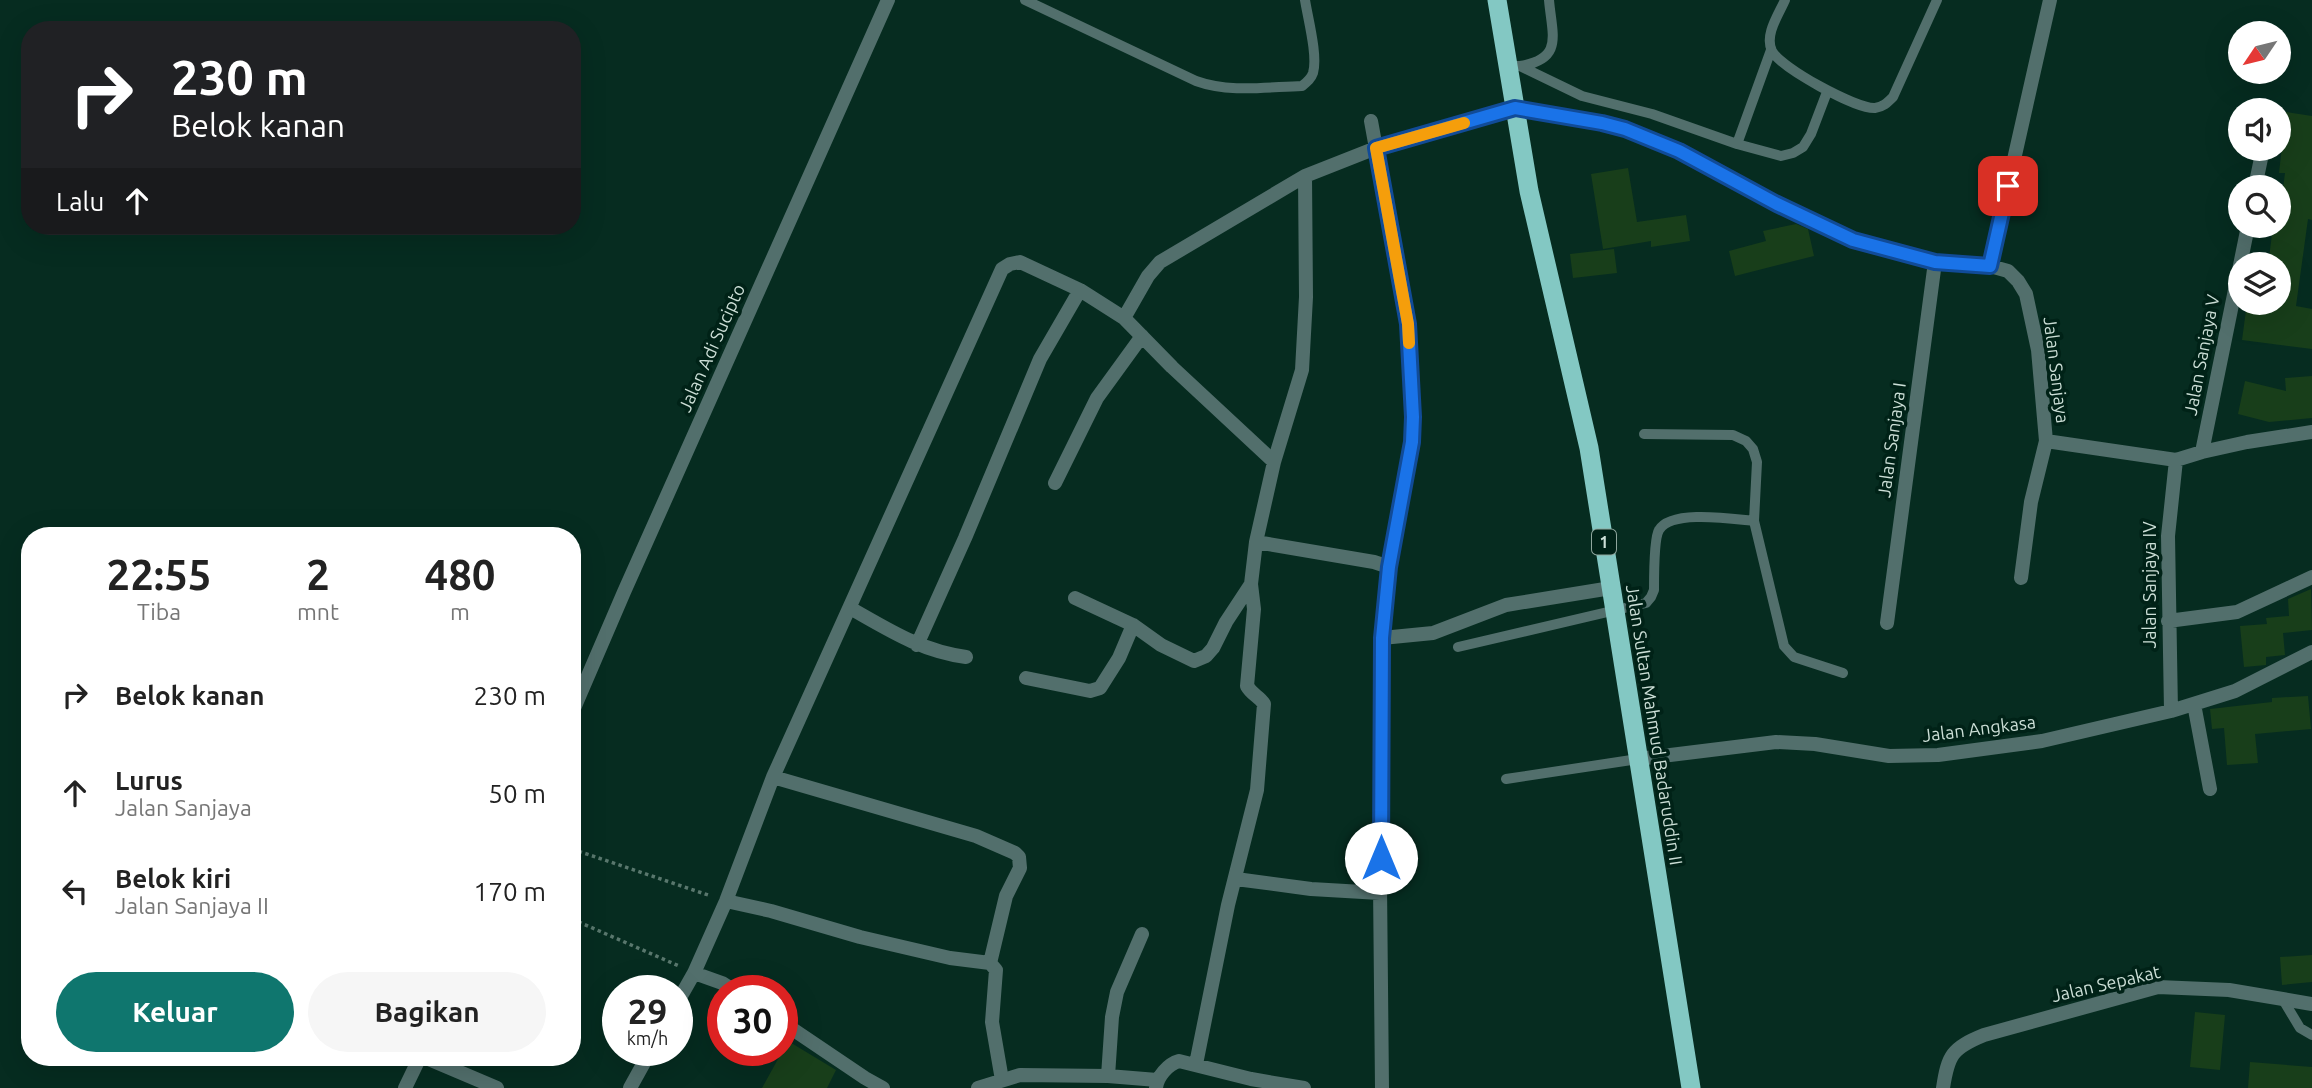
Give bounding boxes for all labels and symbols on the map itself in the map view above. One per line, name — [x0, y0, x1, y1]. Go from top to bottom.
north arrow — [2228, 21, 2291, 84]
pin — [1978, 156, 2038, 216]
street label: Jalan Adi Sucipto — [674, 281, 748, 415]
street label: Jalan Sanjaya V — [2180, 292, 2223, 417]
street label: Jalan Sanjaya — [2041, 316, 2073, 424]
street label: Jalan Sanjaya I — [1873, 381, 1909, 499]
street label: Jalan Sanjaya IV — [2139, 521, 2159, 649]
road number: 1 — [1592, 530, 1616, 554]
street label: Jalan Sultan Mahmud Badaruddin II — [1623, 583, 1687, 867]
street label: Jalan Angkasa — [1921, 711, 2037, 745]
position arrow — [1344, 821, 1418, 895]
street label: Jalan Sepakat — [2049, 961, 2162, 1005]
speed limit sign: 30 — [707, 975, 798, 1066]

